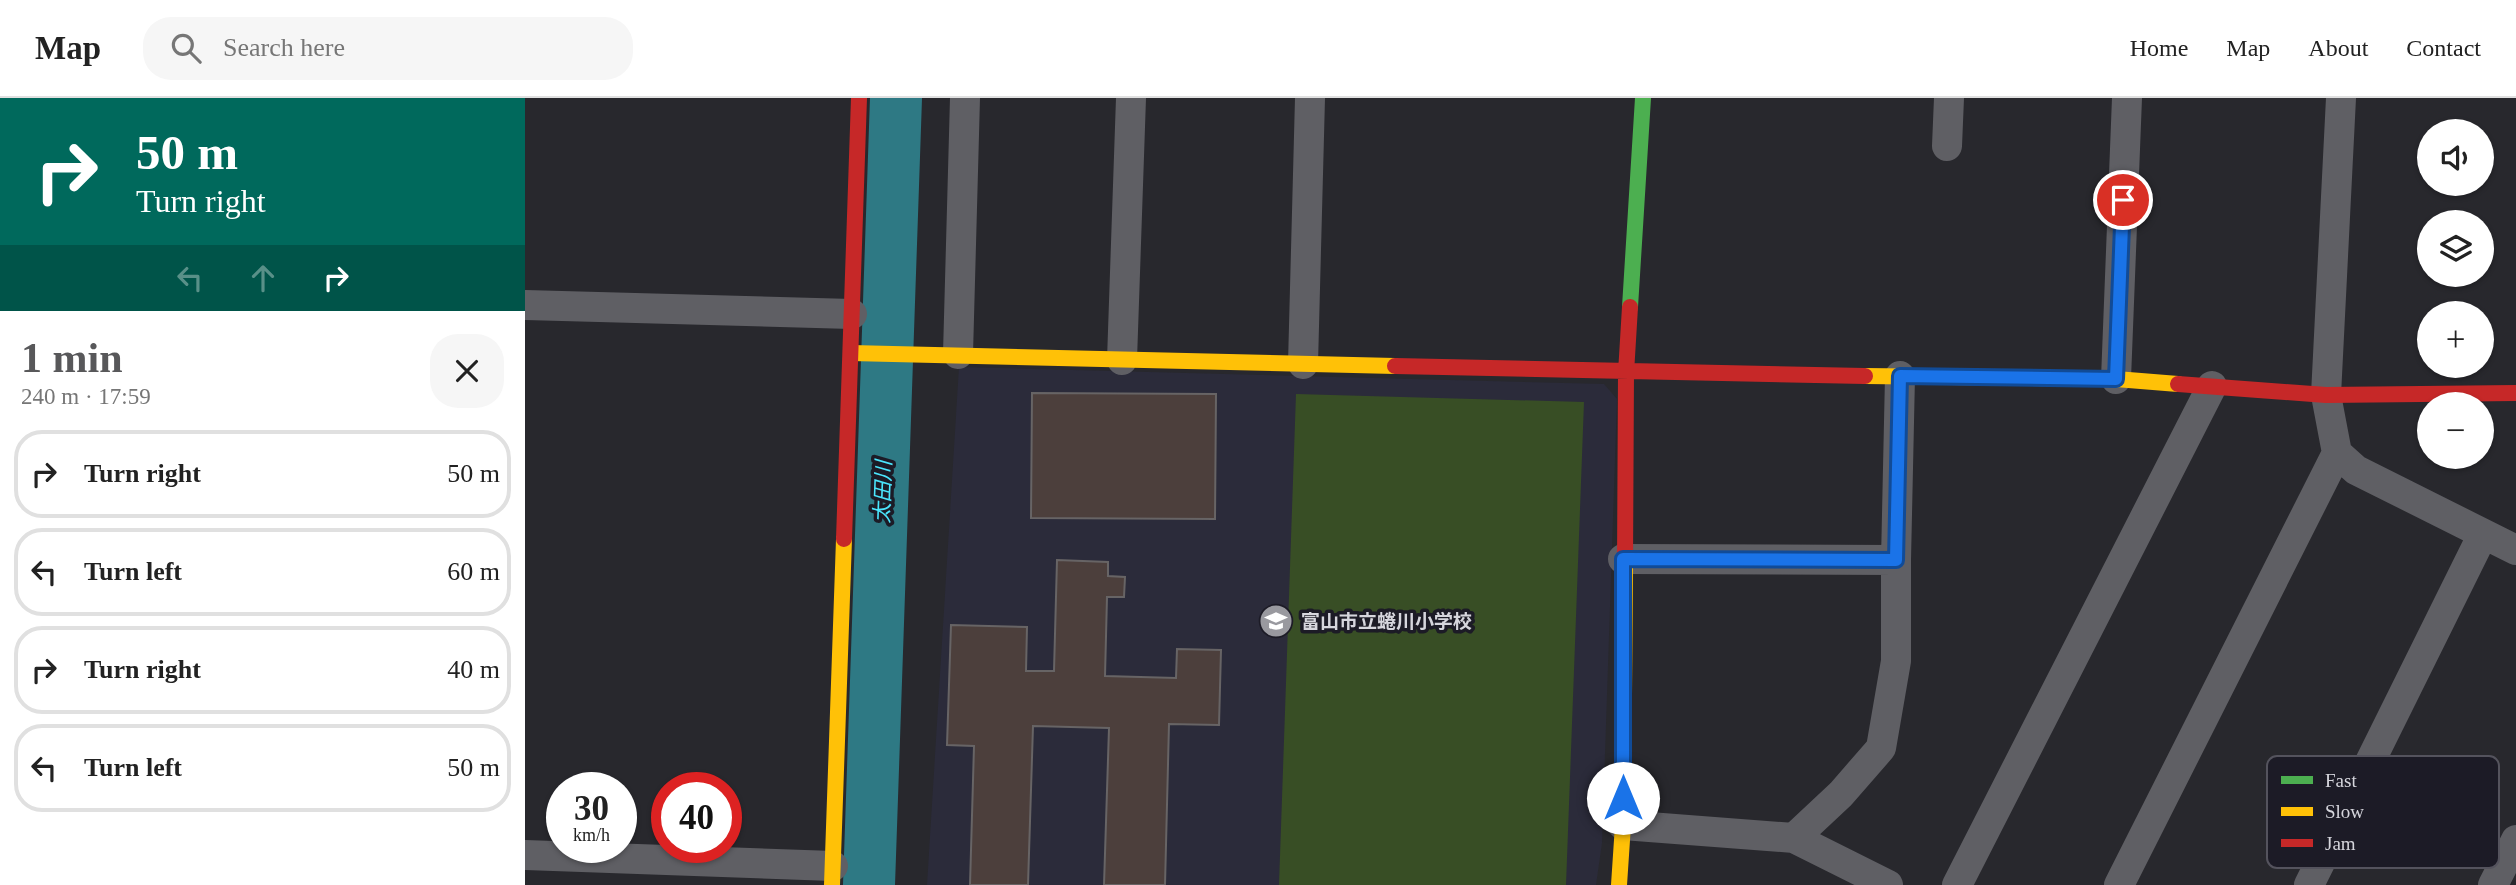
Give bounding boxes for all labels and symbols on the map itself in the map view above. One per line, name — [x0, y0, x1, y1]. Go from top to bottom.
pin — [2093, 170, 2153, 230]
water label: 太田川 — [870, 458, 896, 524]
school or university icon: 富山市立蜷川小学校 — [1257, 602, 1295, 640]
place label: 富山市立蜷川小学校 — [1301, 611, 1472, 632]
legend — [2267, 756, 2499, 868]
position arrow — [1586, 761, 1660, 835]
text: Fast — [2325, 770, 2357, 791]
speed limit sign: 40 — [651, 772, 742, 863]
text: Slow — [2325, 801, 2364, 822]
text: Jam — [2325, 833, 2356, 854]

